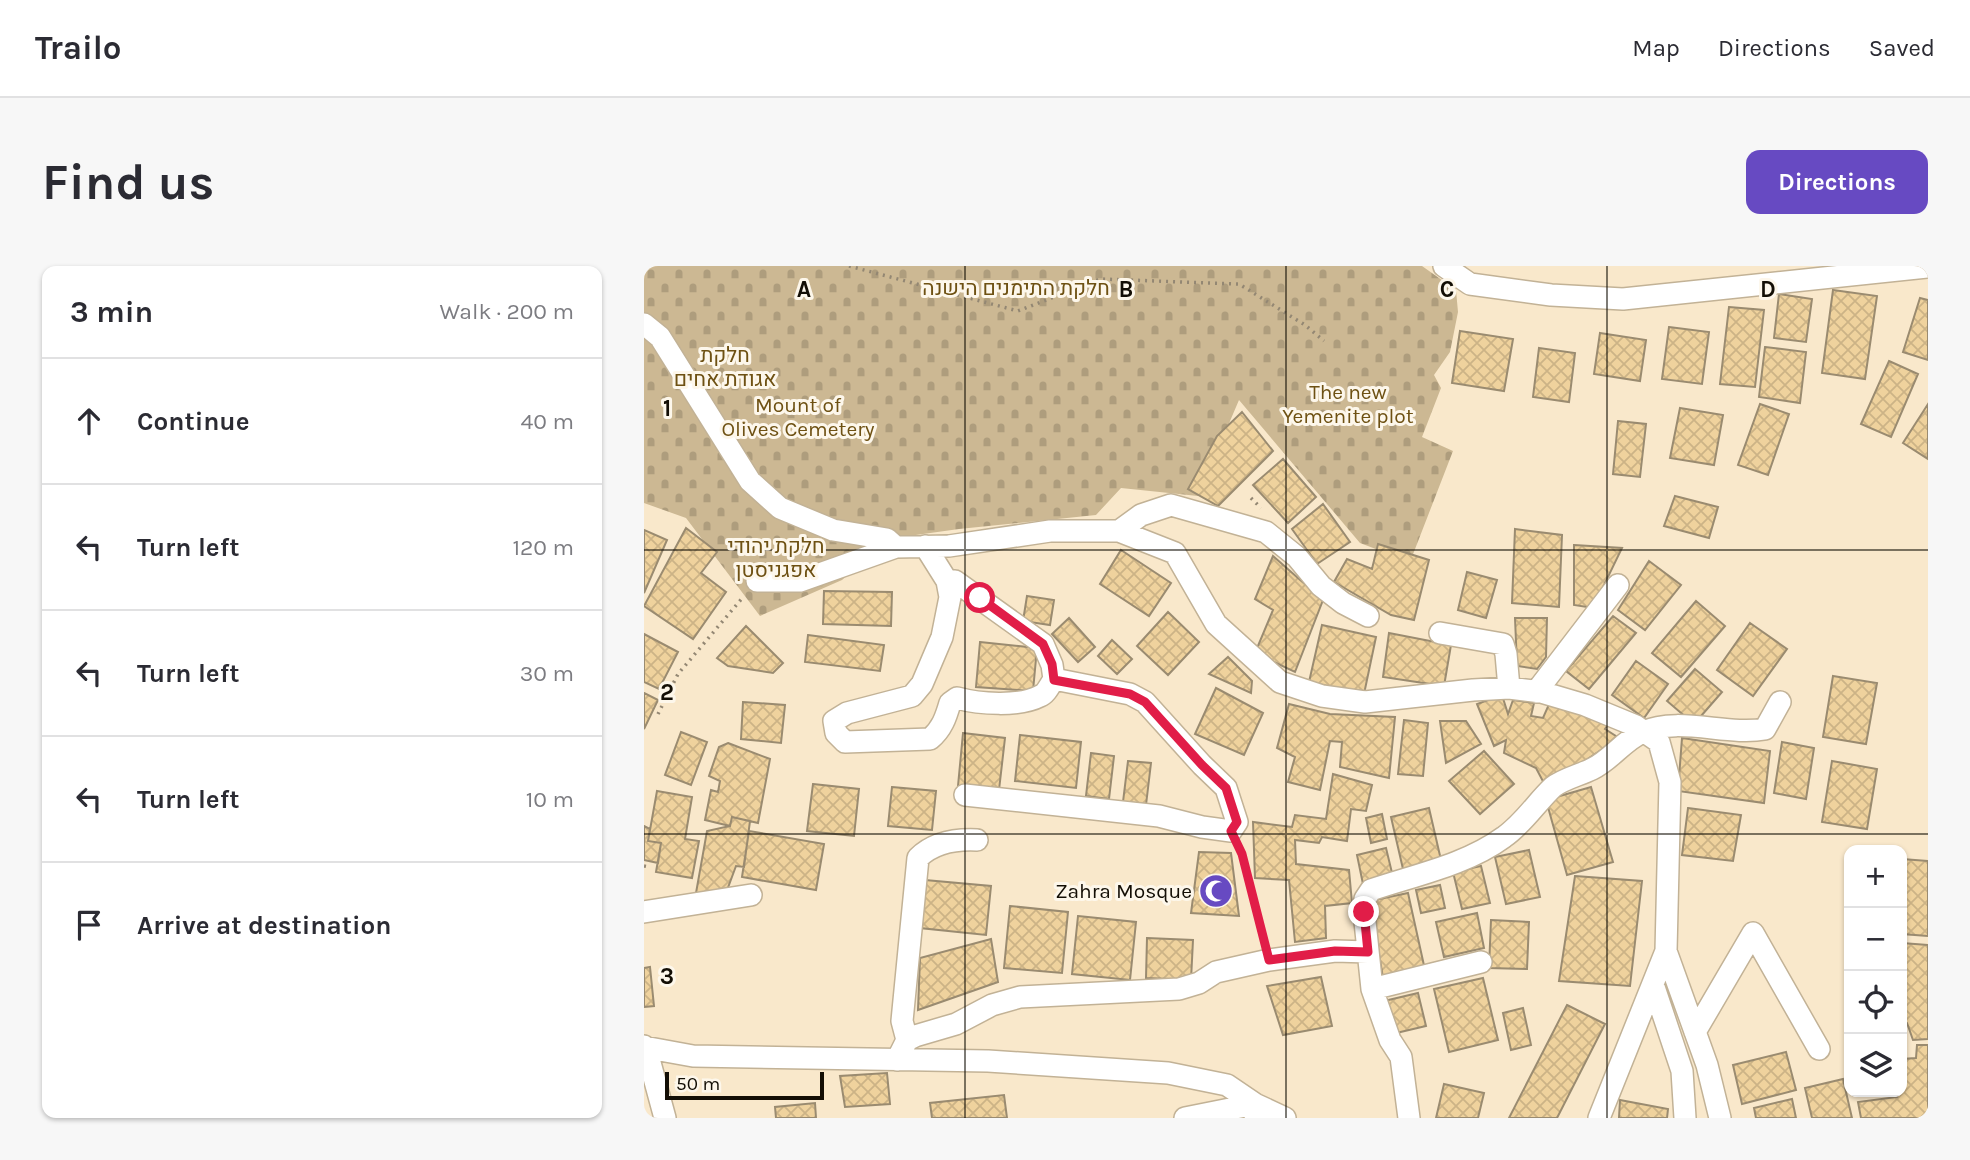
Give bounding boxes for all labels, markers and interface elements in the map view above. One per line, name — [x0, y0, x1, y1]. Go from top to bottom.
text: Trailo — [35, 29, 122, 67]
text: Map — [1632, 34, 1680, 62]
text: Directions — [1718, 34, 1831, 62]
text: Saved — [1869, 34, 1935, 62]
button: Directions — [1746, 150, 1928, 214]
text: Find us — [42, 154, 214, 211]
text: A — [797, 276, 811, 303]
park label: חלקת התימנים הישנה — [922, 276, 1110, 300]
text: B — [1119, 276, 1133, 303]
text: C — [1440, 276, 1454, 303]
text: D — [1760, 276, 1776, 303]
text: 3 min — [70, 294, 153, 330]
text: Walk · 200 m — [439, 298, 574, 325]
park label: חלקת אגודת אחים — [674, 343, 776, 391]
park label: The new Yemenite plot — [1282, 380, 1414, 428]
park label: Mount of Olives Cemetery — [721, 393, 875, 441]
text: 1 — [663, 395, 671, 422]
icon: ahead — [70, 402, 108, 440]
text: Continue — [137, 406, 249, 437]
text: 40 m — [521, 408, 574, 435]
icon: left — [70, 528, 108, 566]
text: Turn left — [137, 532, 239, 563]
text: 120 m — [512, 534, 574, 561]
park label: חלקת יהודי אפגניסטן — [728, 534, 824, 582]
route start — [964, 582, 995, 613]
icon: left — [70, 654, 108, 692]
text: Turn left — [137, 658, 239, 689]
text: 30 m — [520, 660, 574, 687]
text: 2 — [660, 679, 674, 706]
icon: left — [70, 780, 108, 818]
text: Turn left — [137, 784, 239, 815]
text: 10 m — [526, 786, 574, 813]
map controls — [1844, 845, 1907, 1097]
button: + — [1844, 845, 1907, 908]
mosque icon: Zahra Mosque — [1197, 872, 1235, 910]
place label: Zahra Mosque — [1055, 879, 1192, 903]
route end — [1348, 896, 1379, 927]
icon: arrive — [70, 906, 108, 944]
button: − — [1844, 908, 1907, 971]
text: Arrive at destination — [137, 910, 391, 941]
text: 3 — [660, 963, 674, 990]
button: locate — [1844, 971, 1907, 1034]
button: layers — [1844, 1034, 1907, 1097]
scale bar — [665, 1069, 824, 1101]
text: 50 m — [676, 1073, 720, 1095]

